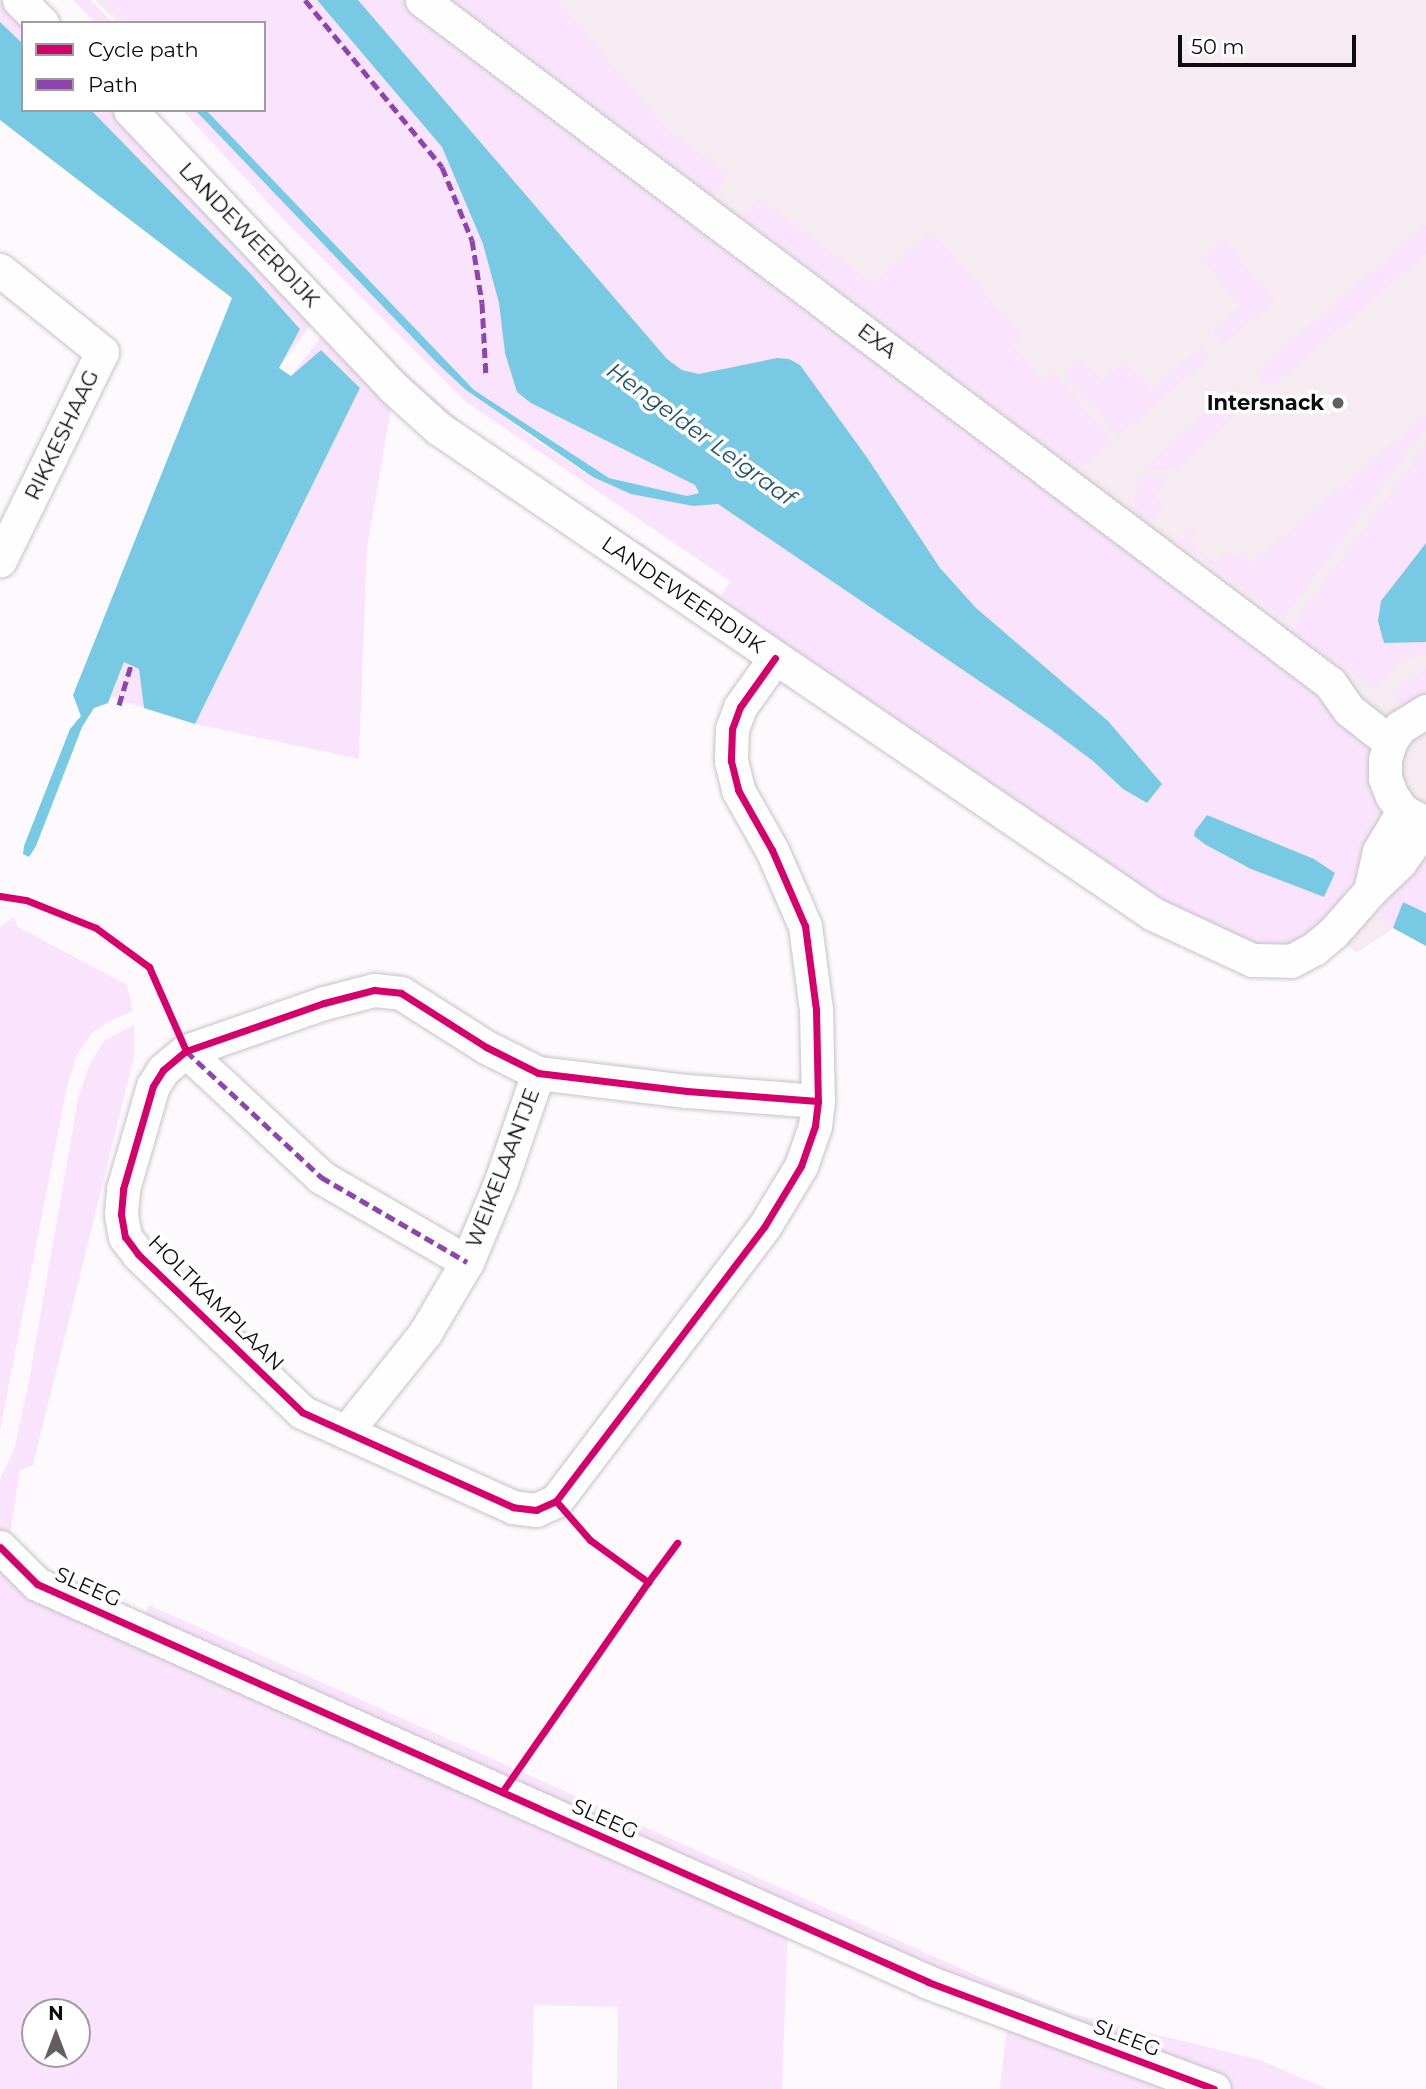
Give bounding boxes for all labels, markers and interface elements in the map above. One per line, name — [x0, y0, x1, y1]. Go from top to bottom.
legend — [21, 21, 266, 112]
scale bar — [1181, 21, 1360, 65]
text: 50 m — [1191, 34, 1245, 59]
text: Cycle path — [88, 37, 199, 62]
text: Path — [88, 72, 138, 97]
street label: LANDEWEERDIJK — [174, 158, 324, 312]
street label: EXA — [853, 318, 901, 364]
water label: Hengelder Leigraaf — [602, 356, 800, 512]
street label: RIKKESHAAG — [20, 366, 104, 504]
place label: Intersnack — [1207, 390, 1324, 416]
marker: Intersnack — [1330, 395, 1346, 411]
street label: LANDEWEERDIJK — [597, 531, 769, 659]
street label: WEIKELAANTJE — [461, 1085, 545, 1251]
street label: HOLTKAMPLAAN — [143, 1230, 289, 1376]
street label: SLEEG — [51, 1561, 125, 1613]
street label: SLEEG — [568, 1793, 642, 1845]
north arrow — [21, 1998, 91, 2068]
text: N — [48, 2002, 64, 2025]
street label: SLEEG — [1090, 2014, 1164, 2062]

